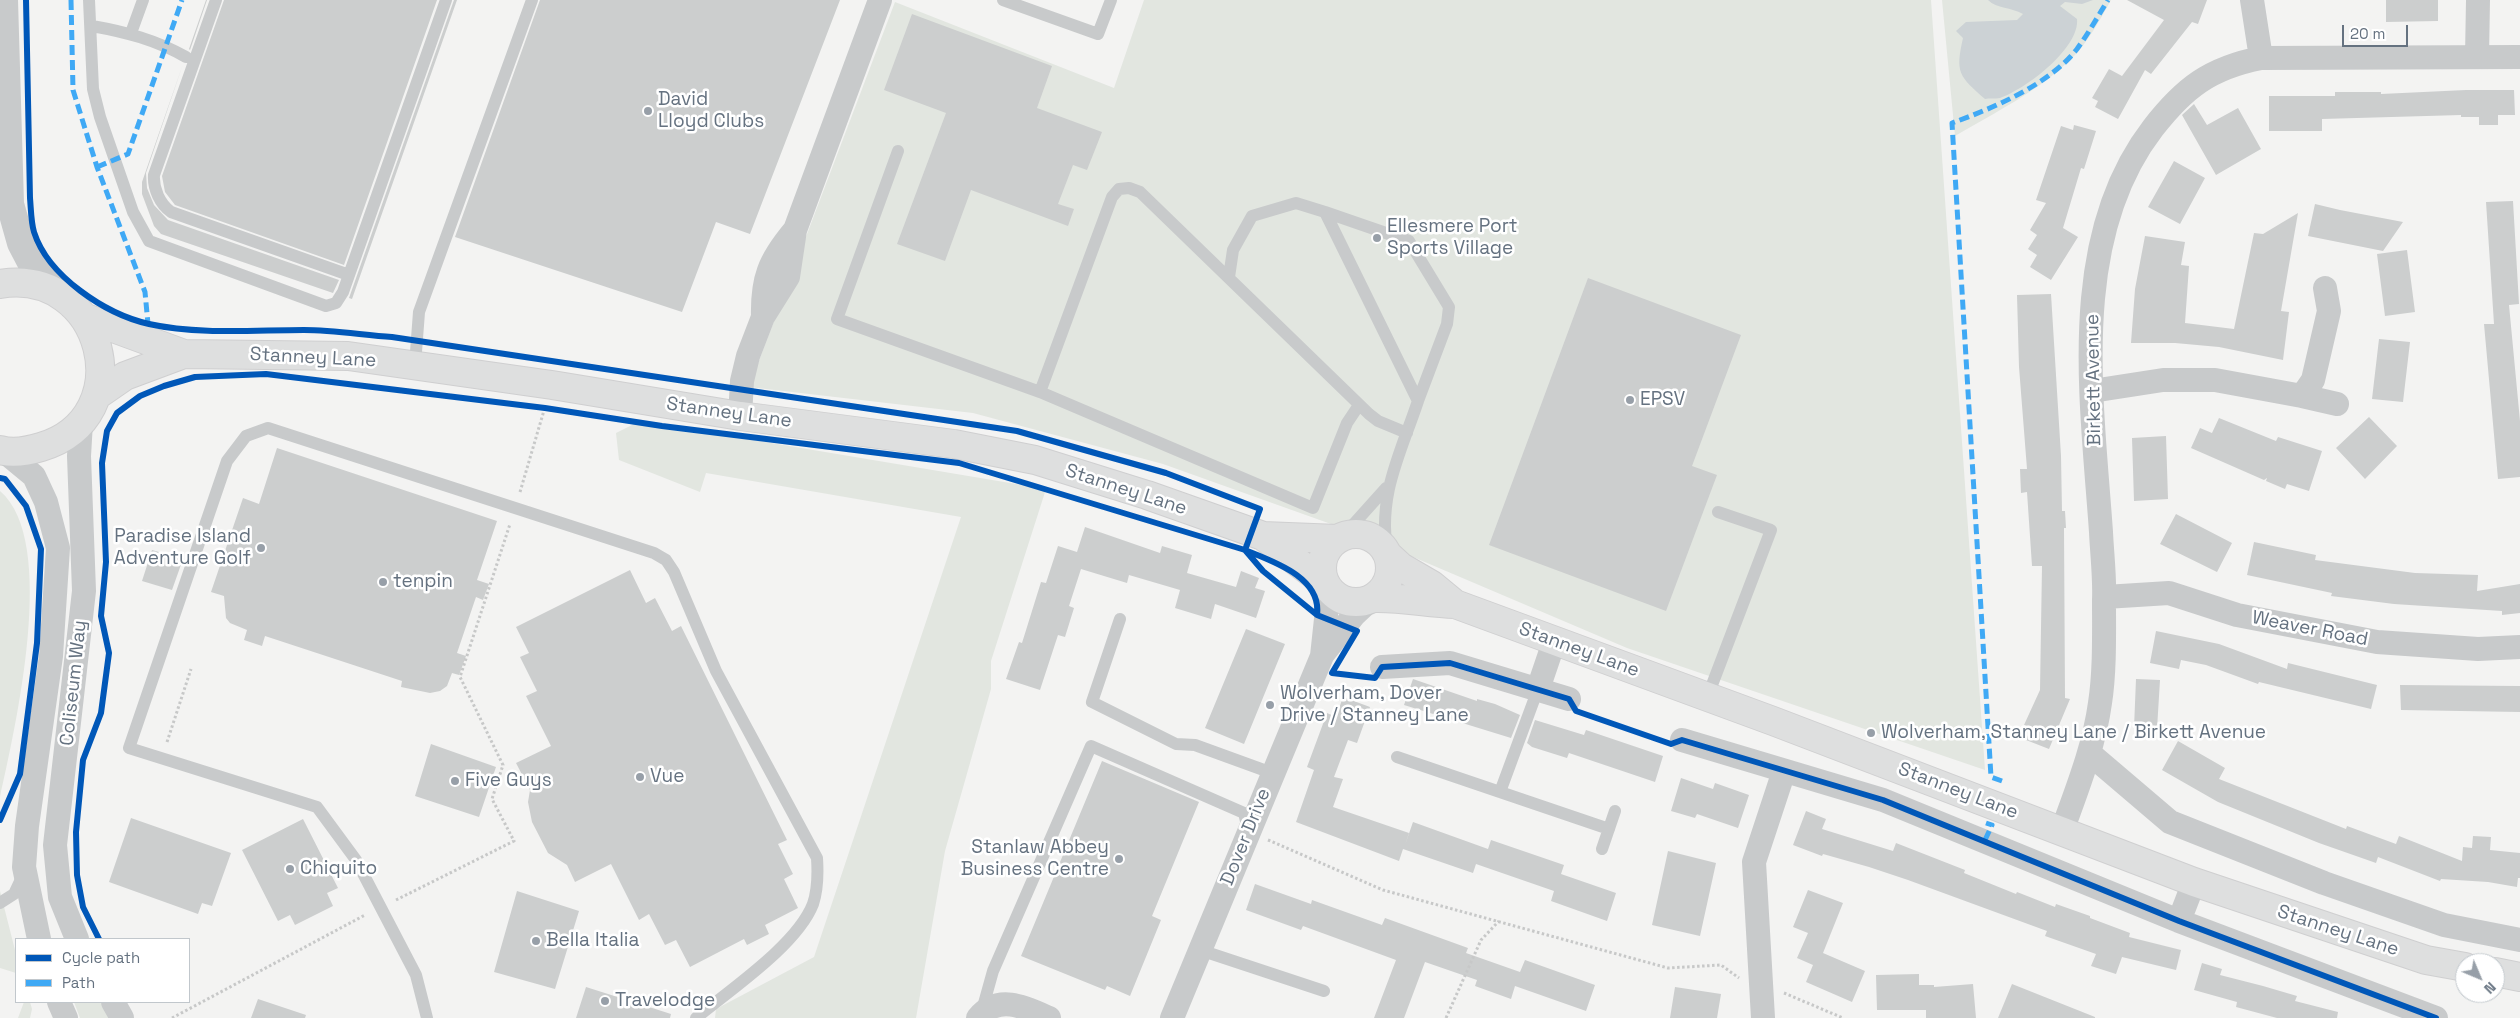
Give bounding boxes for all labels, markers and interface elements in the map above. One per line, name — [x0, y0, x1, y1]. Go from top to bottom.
scale bar — [2345, 15, 2411, 47]
text: 20 m — [2350, 24, 2385, 43]
place label: David Lloyd Clubs — [658, 89, 764, 133]
marker: David Lloyd Clubs — [642, 105, 654, 117]
place label: Ellesmere Port Sports Village — [1387, 216, 1518, 260]
marker: Ellesmere Port Sports Village — [1371, 232, 1383, 244]
street label: Birkett Avenue — [2081, 314, 2107, 446]
street label: Stanney Lane — [249, 343, 377, 373]
place label: EPSV — [1640, 389, 1685, 411]
street label: Stanney Lane — [665, 393, 793, 433]
marker: EPSV — [1624, 394, 1636, 406]
street label: Stanney Lane — [1062, 460, 1190, 520]
place label: Paradise Island Adventure Golf — [114, 526, 251, 570]
marker: Paradise Island Adventure Golf — [255, 542, 267, 554]
place label: tenpin — [393, 571, 453, 593]
marker: tenpin — [377, 576, 389, 588]
street label: Weaver Road — [2250, 607, 2370, 651]
street label: Stanney Lane — [1516, 618, 1642, 682]
street label: Coliseum Way — [56, 619, 92, 747]
place label: Wolverham, Dover Drive / Stanney Lane — [1280, 683, 1469, 727]
marker: Wolverham, Dover Drive / Stanney Lane — [1264, 699, 1276, 711]
place label: Wolverham, Stanney Lane / Birkett Avenue — [1881, 722, 2266, 744]
marker: Wolverham, Stanney Lane / Birkett Avenue — [1865, 727, 1877, 739]
street label: Stanney Lane — [1895, 758, 2021, 824]
place label: Vue — [650, 766, 684, 788]
place label: Five Guys — [465, 770, 552, 792]
marker: Vue — [634, 771, 646, 783]
marker: Five Guys — [449, 775, 461, 787]
street label: Dover Drive — [1216, 785, 1276, 889]
place label: Stanlaw Abbey Business Centre — [961, 837, 1109, 881]
marker: Stanlaw Abbey Business Centre — [1113, 853, 1125, 865]
place label: Chiquito — [300, 858, 377, 880]
marker: Chiquito — [284, 863, 296, 875]
street label: Stanney Lane — [2274, 901, 2402, 961]
place label: Bella Italia — [546, 930, 639, 952]
marker: Bella Italia — [530, 935, 542, 947]
legend — [15, 938, 190, 1003]
text: Cycle path — [62, 948, 140, 967]
north arrow — [2455, 953, 2505, 1003]
text: Path — [62, 973, 95, 992]
text: N — [2480, 978, 2500, 998]
place label: Travelodge — [615, 990, 715, 1012]
marker: Travelodge — [599, 995, 611, 1007]

